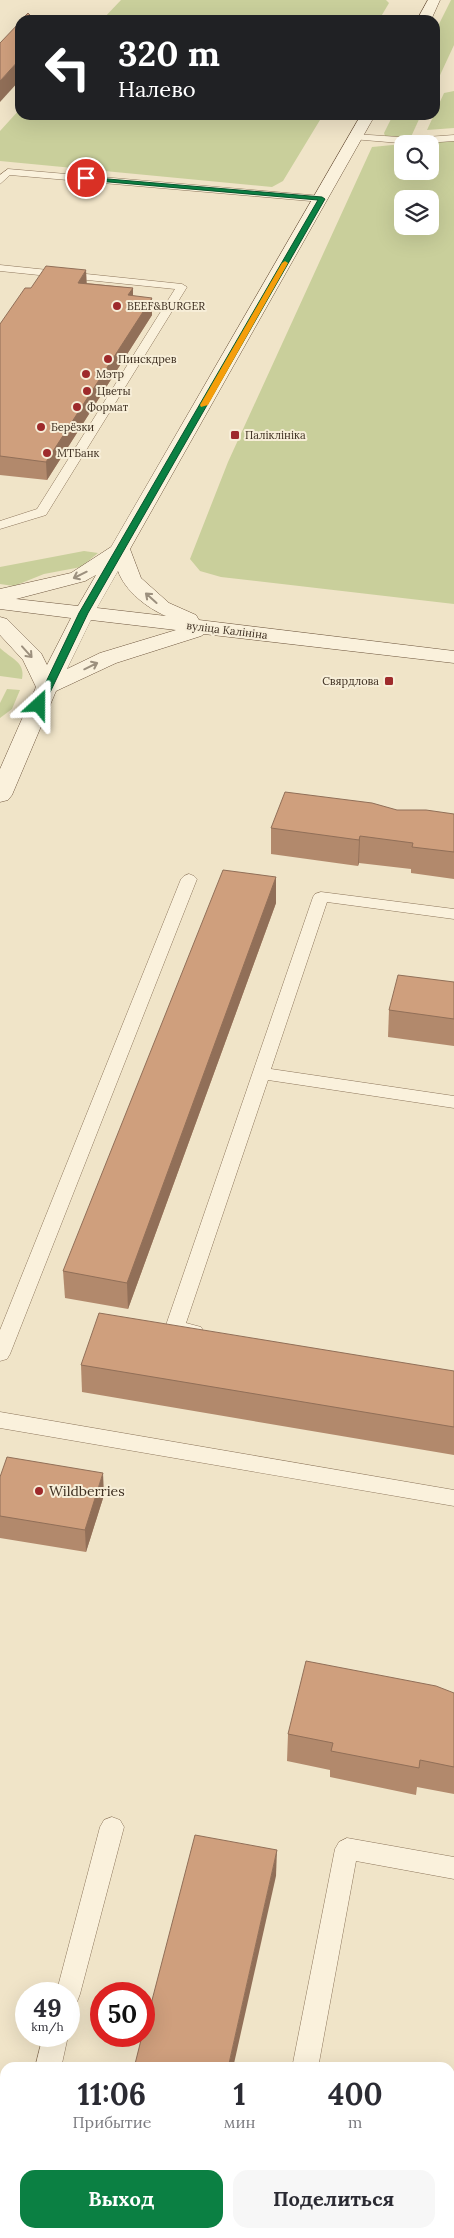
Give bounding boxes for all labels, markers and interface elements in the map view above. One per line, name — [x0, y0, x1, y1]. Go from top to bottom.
text: 320 m — [118, 31, 220, 76]
icon: left — [35, 35, 100, 100]
text: Налево — [118, 75, 196, 103]
map controls — [394, 135, 439, 235]
button: search — [394, 135, 439, 180]
pin — [65, 157, 107, 199]
icon: arrive — [72, 164, 100, 192]
button: layers — [394, 190, 439, 235]
place label: BEEF&BURGER — [127, 299, 205, 313]
marker: BEEF&BURGER — [111, 300, 123, 312]
place label: Пинскдрев — [118, 352, 177, 366]
marker: Пинскдрев — [102, 353, 114, 365]
place label: Мэтр — [96, 367, 124, 381]
marker: Мэтр — [80, 368, 92, 380]
place label: Цветы — [97, 384, 131, 398]
marker: Цветы — [81, 385, 93, 397]
place label: Формат — [87, 400, 129, 414]
marker: Формат — [71, 401, 83, 413]
place label: Берёзки — [51, 420, 94, 434]
marker: Берёзки — [35, 421, 47, 433]
place label: Паліклініка — [245, 428, 306, 442]
marker: Паліклініка — [229, 429, 241, 441]
place label: МТБанк — [57, 446, 99, 460]
marker: МТБанк — [41, 447, 53, 459]
one-way arrow — [72, 570, 87, 580]
one-way arrow — [145, 592, 158, 604]
street label: вуліца Калініна — [186, 618, 269, 642]
one-way arrow — [22, 646, 33, 659]
one-way arrow — [83, 661, 98, 671]
place label: Свярдлова — [322, 674, 379, 688]
marker: Свярдлова — [383, 675, 395, 687]
position arrow — [12, 678, 64, 730]
place label: Wildberries — [49, 1482, 125, 1500]
marker: Wildberries — [33, 1485, 45, 1497]
speed limit sign: 50 — [90, 1982, 155, 2047]
text: 49 — [33, 1992, 62, 2024]
text: km/h — [31, 2019, 64, 2034]
text: 11:06 — [78, 2075, 146, 2113]
text: 1 — [234, 2075, 246, 2113]
text: 400 — [328, 2075, 383, 2113]
text: Прибытие — [72, 2112, 151, 2132]
text: мин — [224, 2112, 256, 2132]
text: m — [348, 2112, 362, 2132]
button: Выход — [20, 2170, 223, 2228]
button: Поделиться — [233, 2170, 435, 2228]

